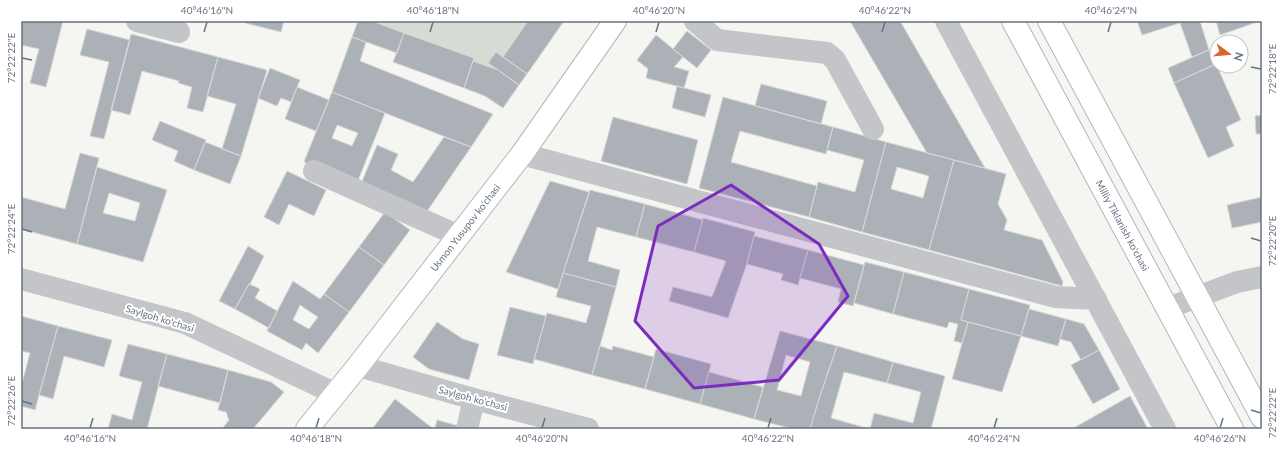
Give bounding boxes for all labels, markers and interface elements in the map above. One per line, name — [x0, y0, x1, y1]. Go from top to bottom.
text: 40°46'16"N — [181, 4, 233, 16]
text: 40°46'18"N — [407, 4, 459, 16]
text: 40°46'20"N — [633, 4, 685, 16]
text: 40°46'22"N — [859, 4, 911, 16]
text: 40°46'24"N — [1085, 4, 1137, 16]
text: 72°22'22"E — [5, 33, 17, 83]
north arrow — [1209, 34, 1249, 74]
text: 72°22'18"E — [1266, 44, 1278, 94]
text: N — [1232, 51, 1247, 63]
street label: Milliy Tiklanish ko'chasi — [1093, 178, 1152, 273]
street label: Usmon Yusupov ko'chasi — [428, 182, 502, 274]
text: 72°22'24"E — [5, 204, 17, 254]
text: 72°22'20"E — [1266, 216, 1278, 266]
street label: Saylgoh ko'chasi — [124, 302, 196, 334]
text: 72°22'26"E — [5, 376, 17, 426]
street label: Saylgoh ko'chasi — [437, 383, 509, 413]
text: 72°22'22"E — [1266, 388, 1278, 438]
text: 40°46'16"N — [64, 432, 116, 444]
text: 40°46'18"N — [290, 432, 342, 444]
text: 40°46'20"N — [516, 432, 568, 444]
text: 40°46'22"N — [742, 432, 794, 444]
text: 40°46'24"N — [968, 432, 1020, 444]
text: 40°46'26"N — [1194, 432, 1246, 444]

